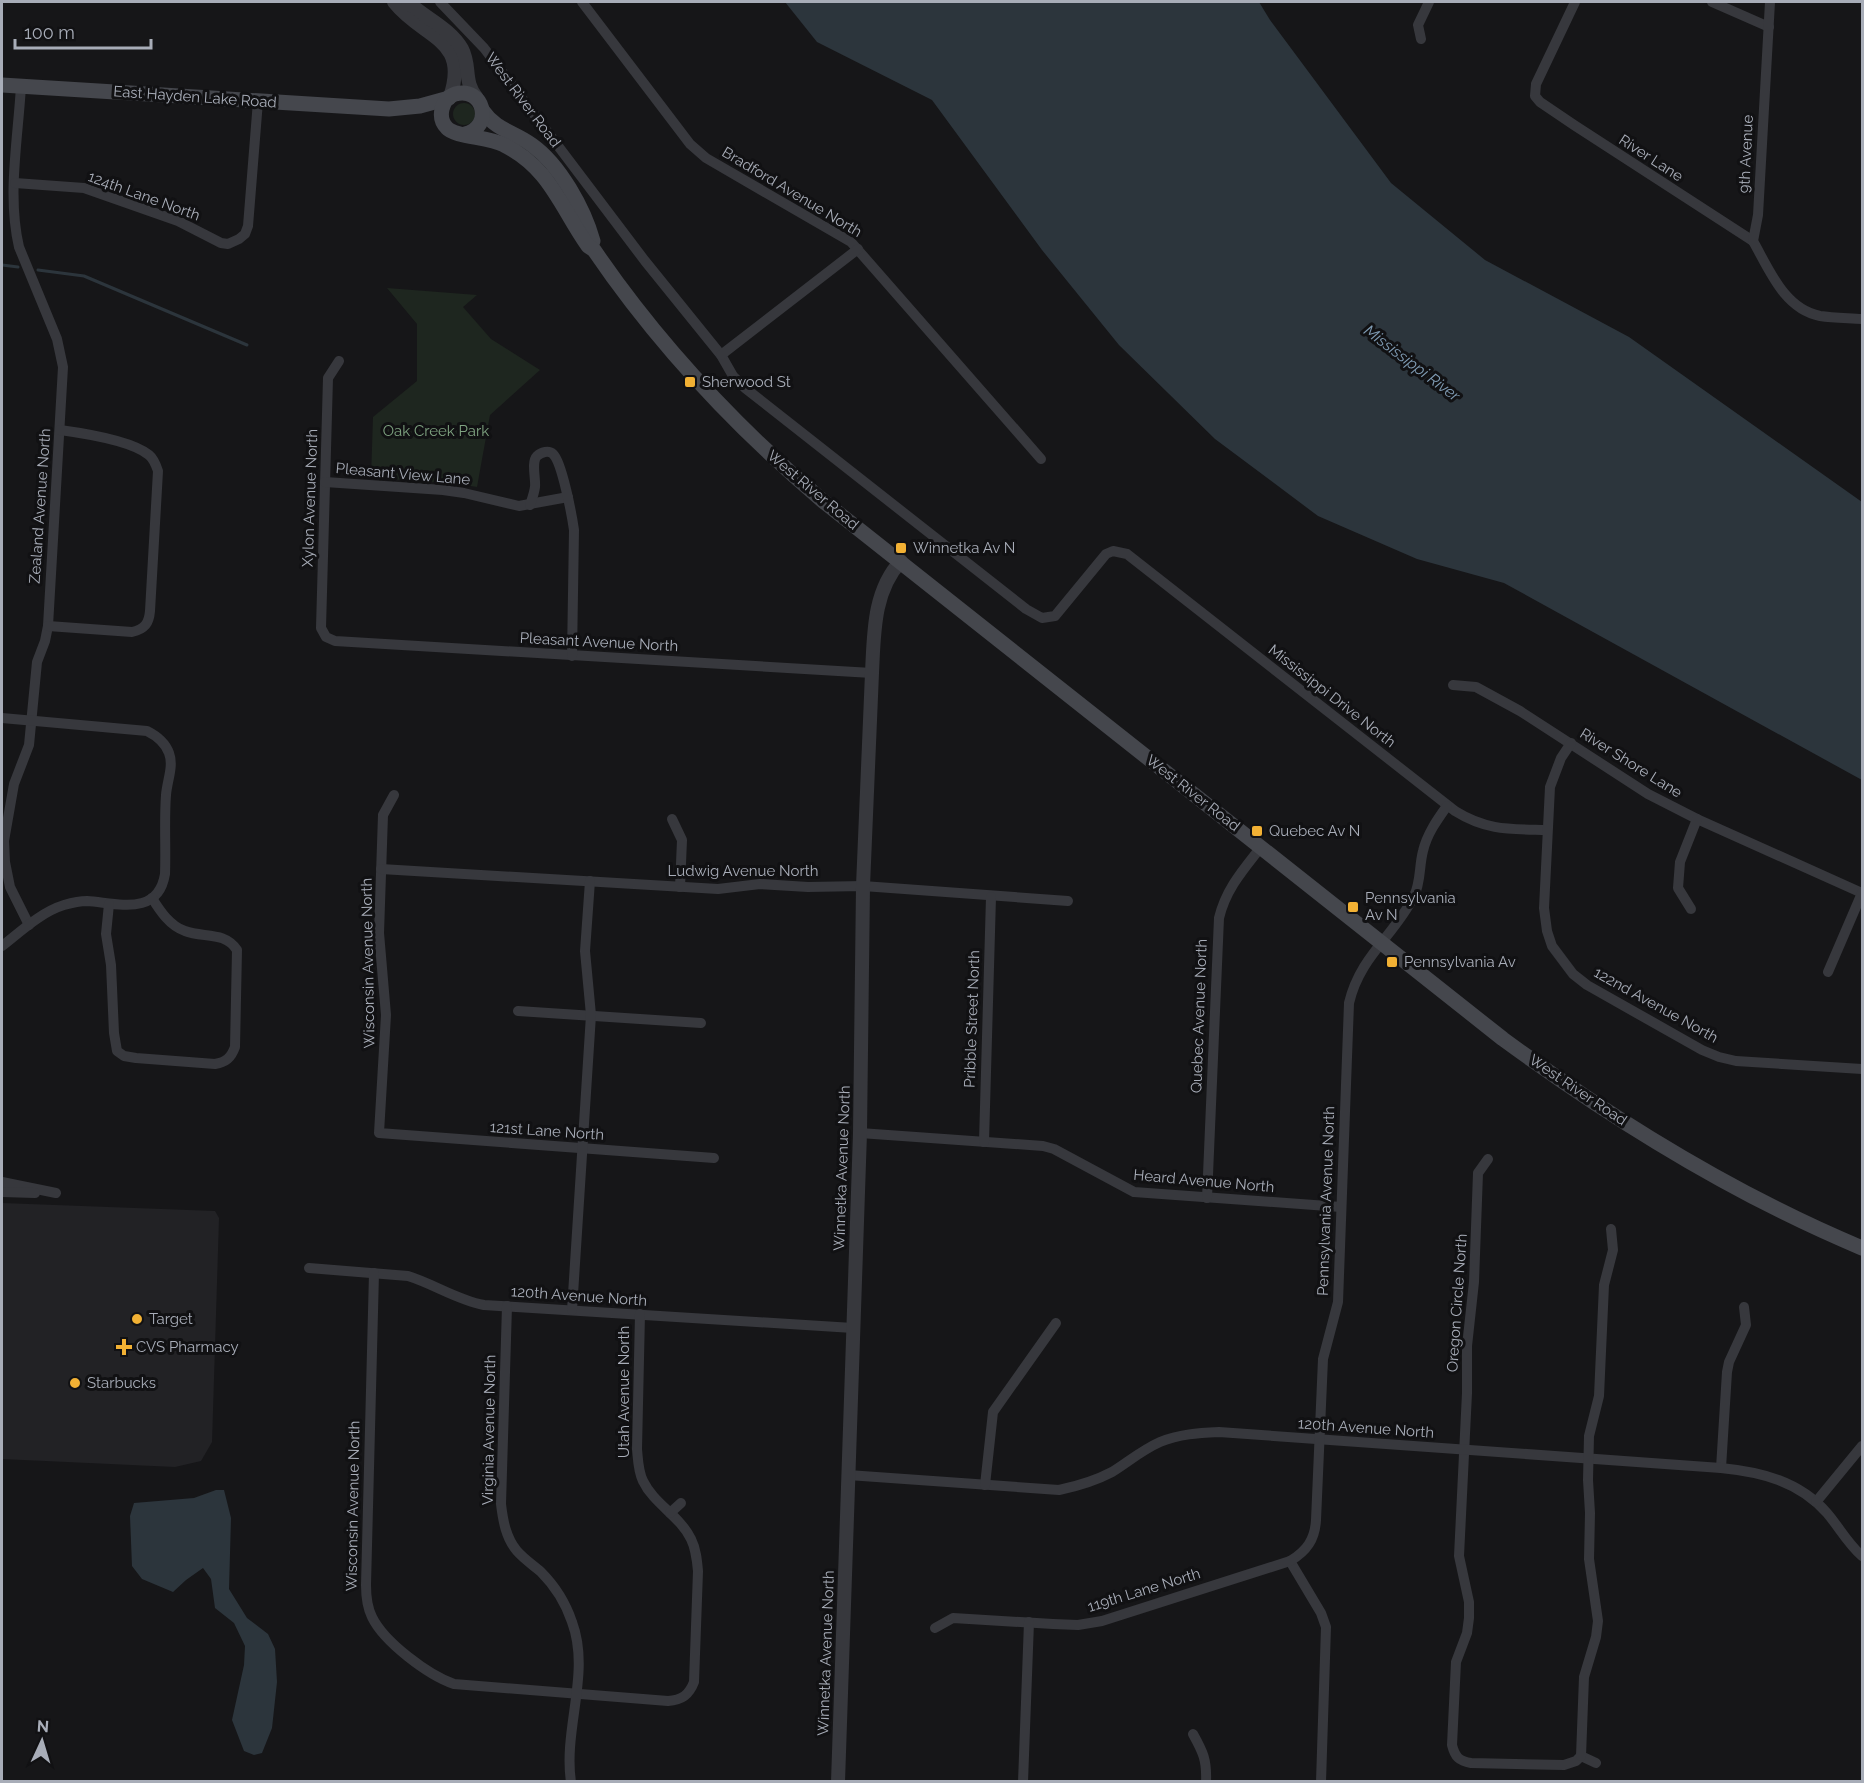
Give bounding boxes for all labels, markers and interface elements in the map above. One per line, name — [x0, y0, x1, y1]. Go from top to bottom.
scale bar — [15, 12, 152, 50]
text: 100 m — [24, 22, 75, 43]
street label: West River Road — [482, 49, 564, 151]
street label: East Hayden Lake Road — [113, 82, 277, 112]
street label: 9th Avenue — [1735, 114, 1757, 194]
street label: River Lane — [1616, 131, 1687, 185]
street label: Bradford Avenue North — [719, 143, 865, 241]
street label: 124th Lane North — [86, 167, 202, 225]
water label: Mississippi River — [1360, 321, 1464, 406]
place label: Sherwood St — [702, 373, 791, 391]
marker: Sherwood St — [683, 375, 697, 389]
park label: Oak Creek Park — [383, 422, 489, 440]
street label: Zealand Avenue North — [26, 428, 54, 584]
street label: Xylon Avenue North — [299, 429, 321, 567]
street label: West River Road — [764, 447, 862, 533]
street label: Pleasant View Lane — [335, 459, 471, 489]
place label: Winnetka Av N — [913, 539, 1015, 557]
marker: Winnetka Av N — [894, 541, 908, 555]
street label: Pleasant Avenue North — [519, 629, 679, 655]
street label: Mississippi Drive North — [1265, 641, 1399, 751]
street label: River Shore Lane — [1577, 724, 1686, 802]
street label: West River Road — [1143, 751, 1243, 835]
place label: Quebec Av N — [1269, 822, 1360, 840]
marker: Quebec Av N — [1250, 824, 1264, 838]
street label: Ludwig Avenue North — [668, 862, 818, 880]
street label: Wisconsin Avenue North — [358, 878, 378, 1048]
place label: Pennsylvania Av N — [1365, 889, 1456, 924]
marker: Pennsylvania Av N — [1346, 900, 1360, 914]
street label: Quebec Avenue North — [1187, 938, 1211, 1094]
street label: Pribble Street North — [961, 950, 983, 1088]
place label: Pennsylvania Av — [1404, 953, 1516, 971]
marker: Pennsylvania Av — [1385, 955, 1399, 969]
street label: 122nd Avenue North — [1591, 963, 1721, 1047]
street label: West River Road — [1526, 1051, 1630, 1129]
street label: Winnetka Avenue North — [830, 1085, 854, 1251]
street label: Pennsylvania Avenue North — [1314, 1106, 1338, 1296]
street label: 121st Lane North — [489, 1118, 605, 1144]
street label: Heard Avenue North — [1133, 1166, 1275, 1196]
street label: Oregon Circle North — [1443, 1233, 1471, 1373]
street label: 120th Avenue North — [510, 1282, 648, 1310]
place label: Target — [149, 1310, 193, 1328]
marker: Target — [130, 1312, 144, 1326]
street label: Utah Avenue North — [615, 1326, 633, 1458]
place label: CVS Pharmacy — [136, 1338, 239, 1356]
marker: CVS Pharmacy — [117, 1340, 131, 1354]
street label: Virginia Avenue North — [479, 1355, 499, 1505]
place label: Starbucks — [87, 1374, 156, 1392]
marker: Starbucks — [68, 1376, 82, 1390]
street label: 120th Avenue North — [1297, 1414, 1435, 1442]
street label: Wisconsin Avenue North — [343, 1421, 363, 1591]
street label: 119th Lane North — [1085, 1564, 1203, 1616]
street label: Winnetka Avenue North — [814, 1570, 838, 1736]
north arrow — [12, 1711, 72, 1771]
text: N — [36, 1717, 50, 1736]

